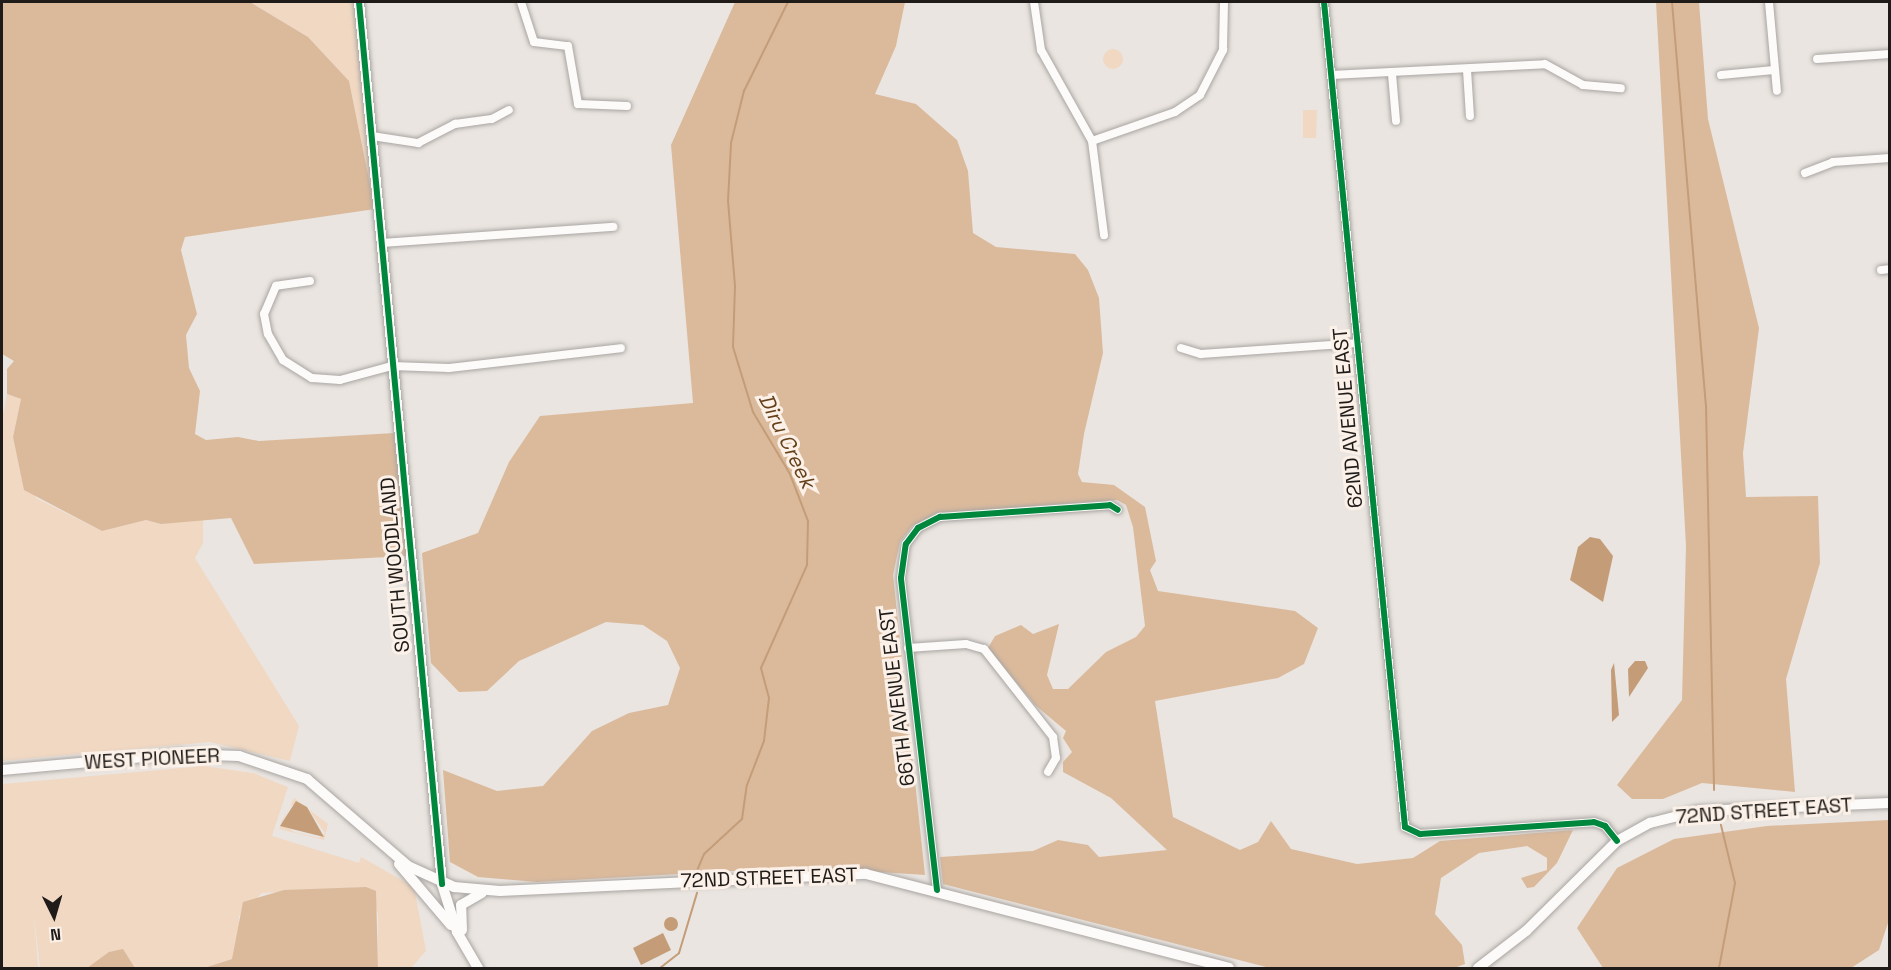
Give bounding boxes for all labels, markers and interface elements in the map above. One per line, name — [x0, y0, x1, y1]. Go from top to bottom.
street label: 62ND AVENUE EAST — [1328, 327, 1368, 509]
water label: Diru Creek — [753, 389, 821, 493]
street label: SOUTH WOODLAND — [375, 476, 415, 654]
street label: 66TH AVENUE EAST — [874, 606, 920, 788]
street label: WEST PIONEER — [83, 743, 221, 775]
street label: 72ND STREET EAST — [1675, 793, 1853, 829]
street label: 72ND STREET EAST — [680, 863, 858, 893]
north arrow — [24, 886, 84, 946]
text: N — [49, 924, 62, 945]

